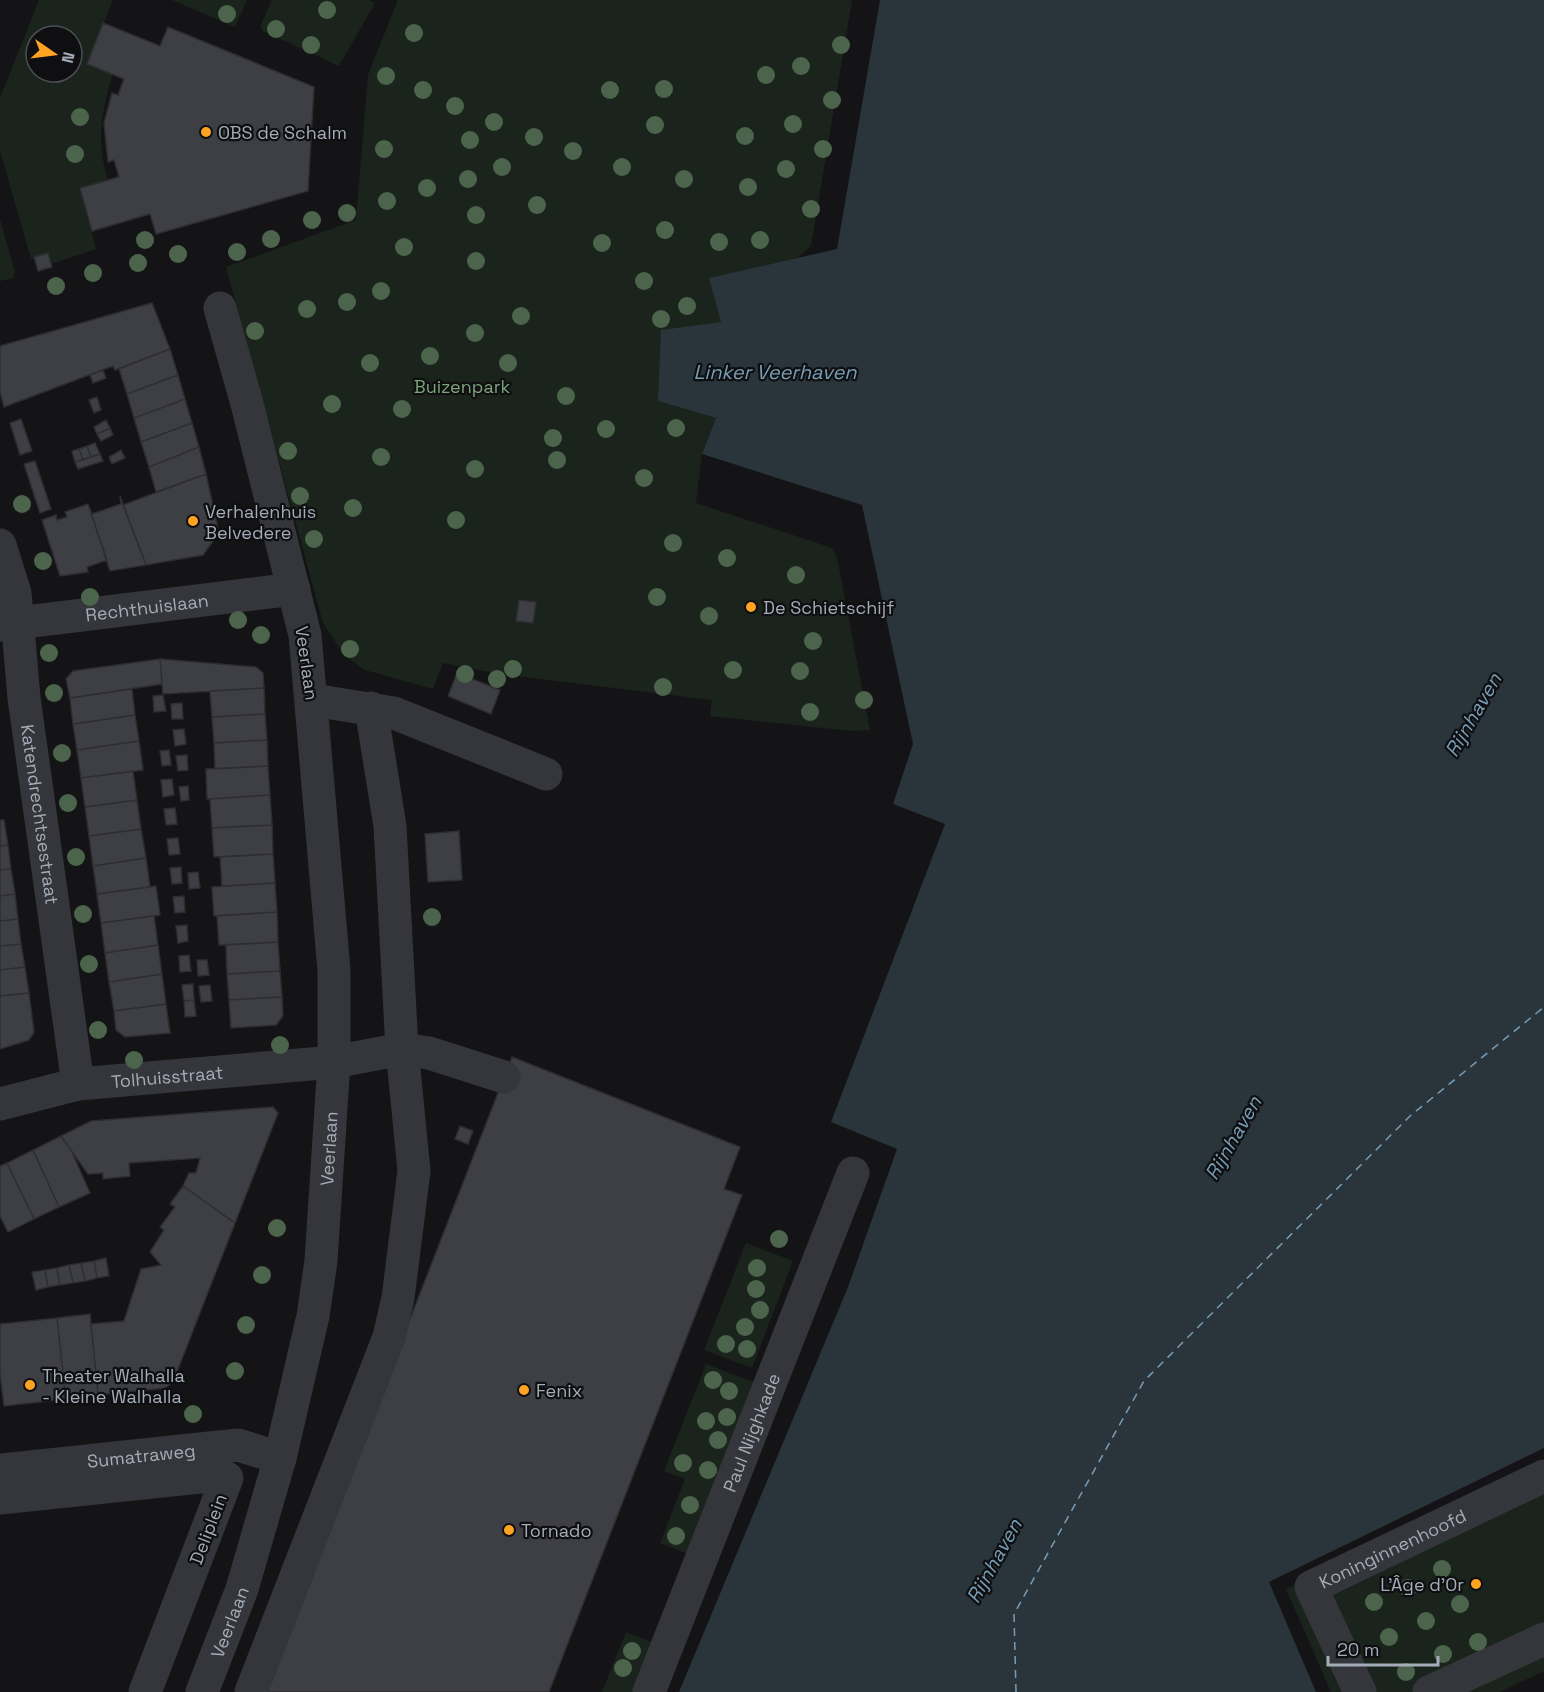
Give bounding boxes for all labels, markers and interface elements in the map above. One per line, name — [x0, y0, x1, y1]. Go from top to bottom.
north arrow — [24, 24, 84, 84]
text: N — [57, 50, 80, 65]
place label: OBS de Schalm — [218, 121, 347, 144]
marker: OBS de Schalm — [199, 125, 213, 139]
water label: Linker Veerhaven — [693, 359, 857, 385]
park label: Buizenpark — [414, 375, 511, 398]
place label: Verhalenhuis Belvedere — [205, 500, 316, 544]
marker: Verhalenhuis Belvedere — [186, 514, 200, 528]
street label: Rechthuislaan — [84, 588, 210, 626]
place label: De Schietschijf — [763, 596, 894, 619]
marker: De Schietschijf — [744, 600, 758, 614]
street label: Veerlaan — [290, 624, 324, 702]
water label: Rijnhaven — [1439, 668, 1508, 762]
street label: Katendrechtsestraat — [16, 723, 64, 906]
street label: Tolhuisstraat — [110, 1060, 224, 1093]
water label: Rijnhaven — [1199, 1091, 1268, 1185]
street label: Veerlaan — [314, 1110, 342, 1187]
place label: Theater Walhalla - Kleine Walhalla — [42, 1364, 185, 1408]
street label: Paul Nijghkade — [717, 1369, 785, 1495]
marker: Theater Walhalla - Kleine Walhalla — [23, 1378, 37, 1392]
place label: Fenix — [536, 1379, 582, 1402]
marker: Fenix — [517, 1383, 531, 1397]
street label: Sumatraweg — [86, 1438, 197, 1472]
street label: Deliplein — [184, 1491, 232, 1567]
street label: Koninginnenhoofd — [1315, 1503, 1470, 1593]
water label: Rijnhaven — [960, 1514, 1028, 1608]
place label: Tornado — [521, 1519, 592, 1542]
marker: Tornado — [502, 1523, 516, 1537]
place label: L'Âge d'Or — [1380, 1573, 1464, 1596]
marker: L'Âge d'Or — [1469, 1577, 1483, 1591]
street label: Veerlaan — [205, 1583, 253, 1661]
scale bar — [1328, 1629, 1438, 1667]
text: 20 m — [1337, 1638, 1380, 1661]

